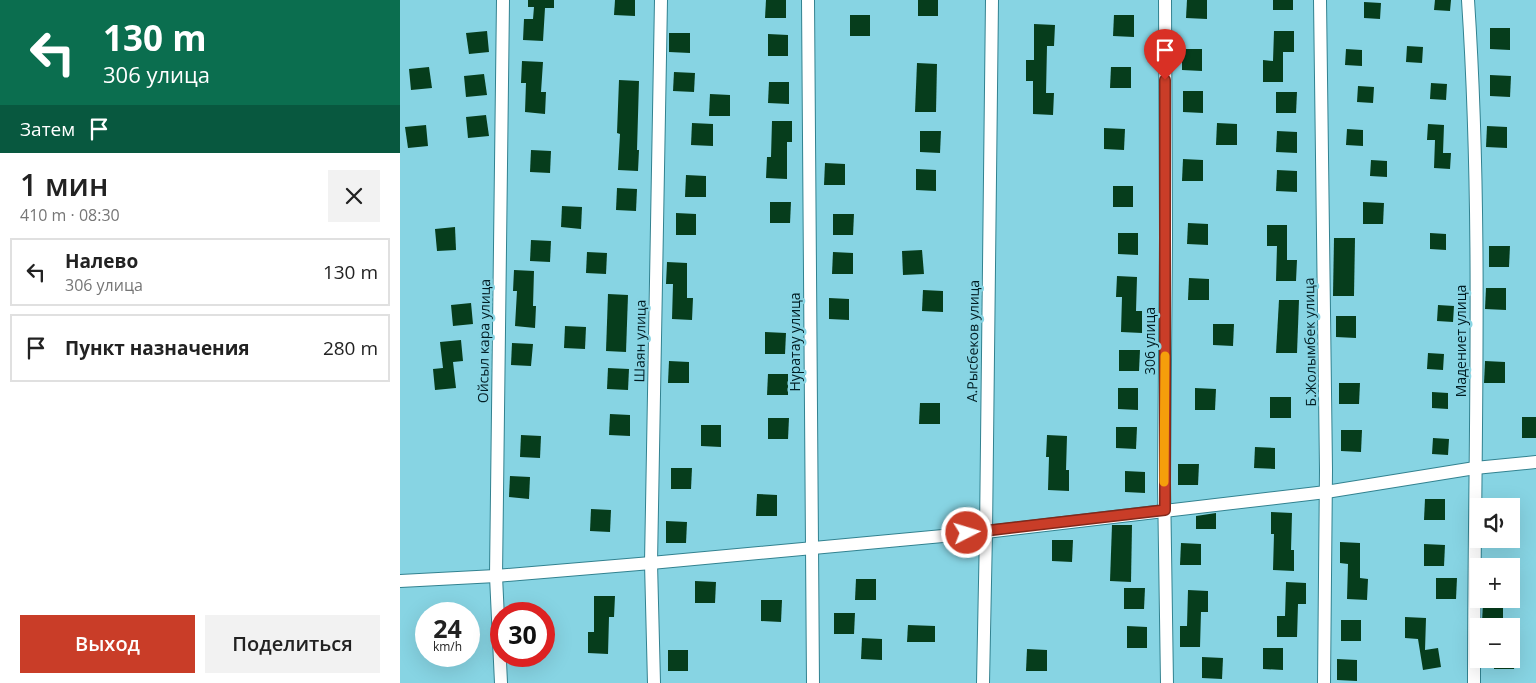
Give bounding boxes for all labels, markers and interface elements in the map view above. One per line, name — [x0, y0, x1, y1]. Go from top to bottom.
text: 130 m — [103, 14, 207, 61]
icon: left — [20, 20, 85, 85]
pin — [1144, 29, 1186, 80]
icon: arrive — [1151, 36, 1179, 64]
text: 306 улица — [103, 59, 210, 89]
icon: arrive — [85, 115, 113, 143]
text: Затем — [20, 116, 75, 142]
text: 1 мин — [20, 164, 108, 205]
button: close — [328, 170, 380, 222]
text: 410 m · 08:30 — [20, 204, 120, 226]
text: Налево — [65, 248, 138, 274]
icon: left — [22, 258, 50, 286]
text: 130 m — [323, 259, 378, 285]
text: 306 улица — [65, 274, 143, 296]
street label: Б.Жолымбек улица — [1299, 277, 1320, 407]
street label: Ойсыл кара улица — [473, 279, 494, 403]
street label: А.Рысбеков улица — [962, 280, 983, 402]
street label: Мадениет улица — [1451, 285, 1470, 397]
street label: Нуратау улица — [785, 292, 804, 392]
street label: Шаян улица — [629, 299, 650, 383]
street label: 306 улица — [1140, 307, 1159, 375]
icon: arrive — [22, 334, 50, 362]
text: Пункт назначения — [65, 335, 250, 361]
text: 280 m — [323, 335, 378, 361]
map controls — [1470, 498, 1520, 668]
button: sound — [1470, 498, 1520, 548]
position arrow — [940, 506, 992, 558]
button: + — [1470, 558, 1520, 608]
speed limit sign: 30 — [490, 602, 555, 667]
text: 24 — [433, 611, 462, 645]
button: Выход — [20, 615, 195, 673]
button: Поделиться — [205, 615, 380, 673]
button: − — [1470, 618, 1520, 668]
text: km/h — [433, 638, 462, 655]

